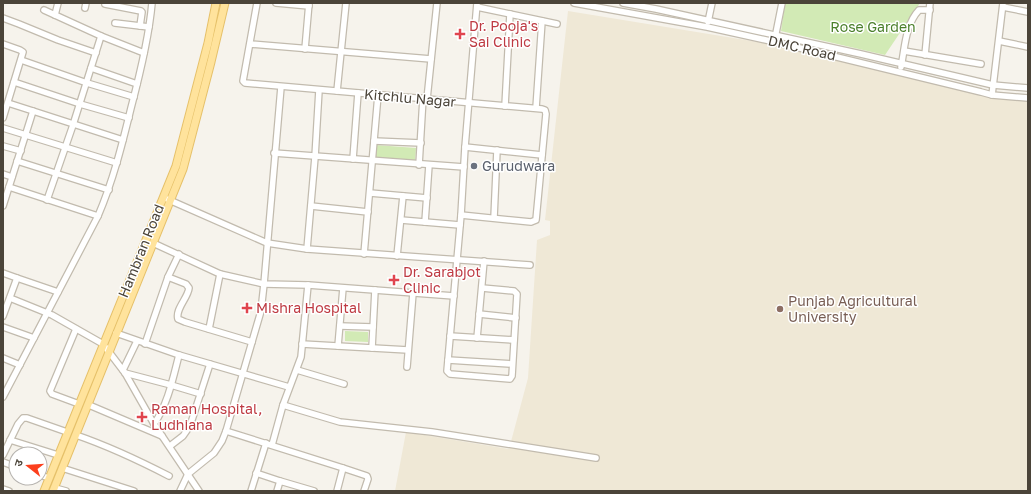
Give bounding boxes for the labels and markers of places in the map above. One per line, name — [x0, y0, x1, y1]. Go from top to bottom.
place label: Dr. Pooja's Sai Clinic — [469, 17, 538, 50]
marker: Dr. Pooja's Sai Clinic — [454, 28, 466, 40]
place label: Gurudwara — [482, 157, 555, 174]
marker: Gurudwara — [469, 161, 479, 171]
place label: Dr. Sarabjot Clinic — [403, 263, 481, 296]
marker: Dr. Sarabjot Clinic — [388, 274, 400, 286]
place label: Punjab Agricultural University — [788, 292, 917, 325]
place label: Mishra Hospital — [256, 299, 361, 316]
marker: Mishra Hospital — [241, 302, 253, 314]
marker: Punjab Agricultural University — [775, 304, 785, 314]
place label: Raman Hospital, Ludhiana — [151, 400, 262, 433]
marker: Raman Hospital, Ludhiana — [136, 411, 148, 423]

